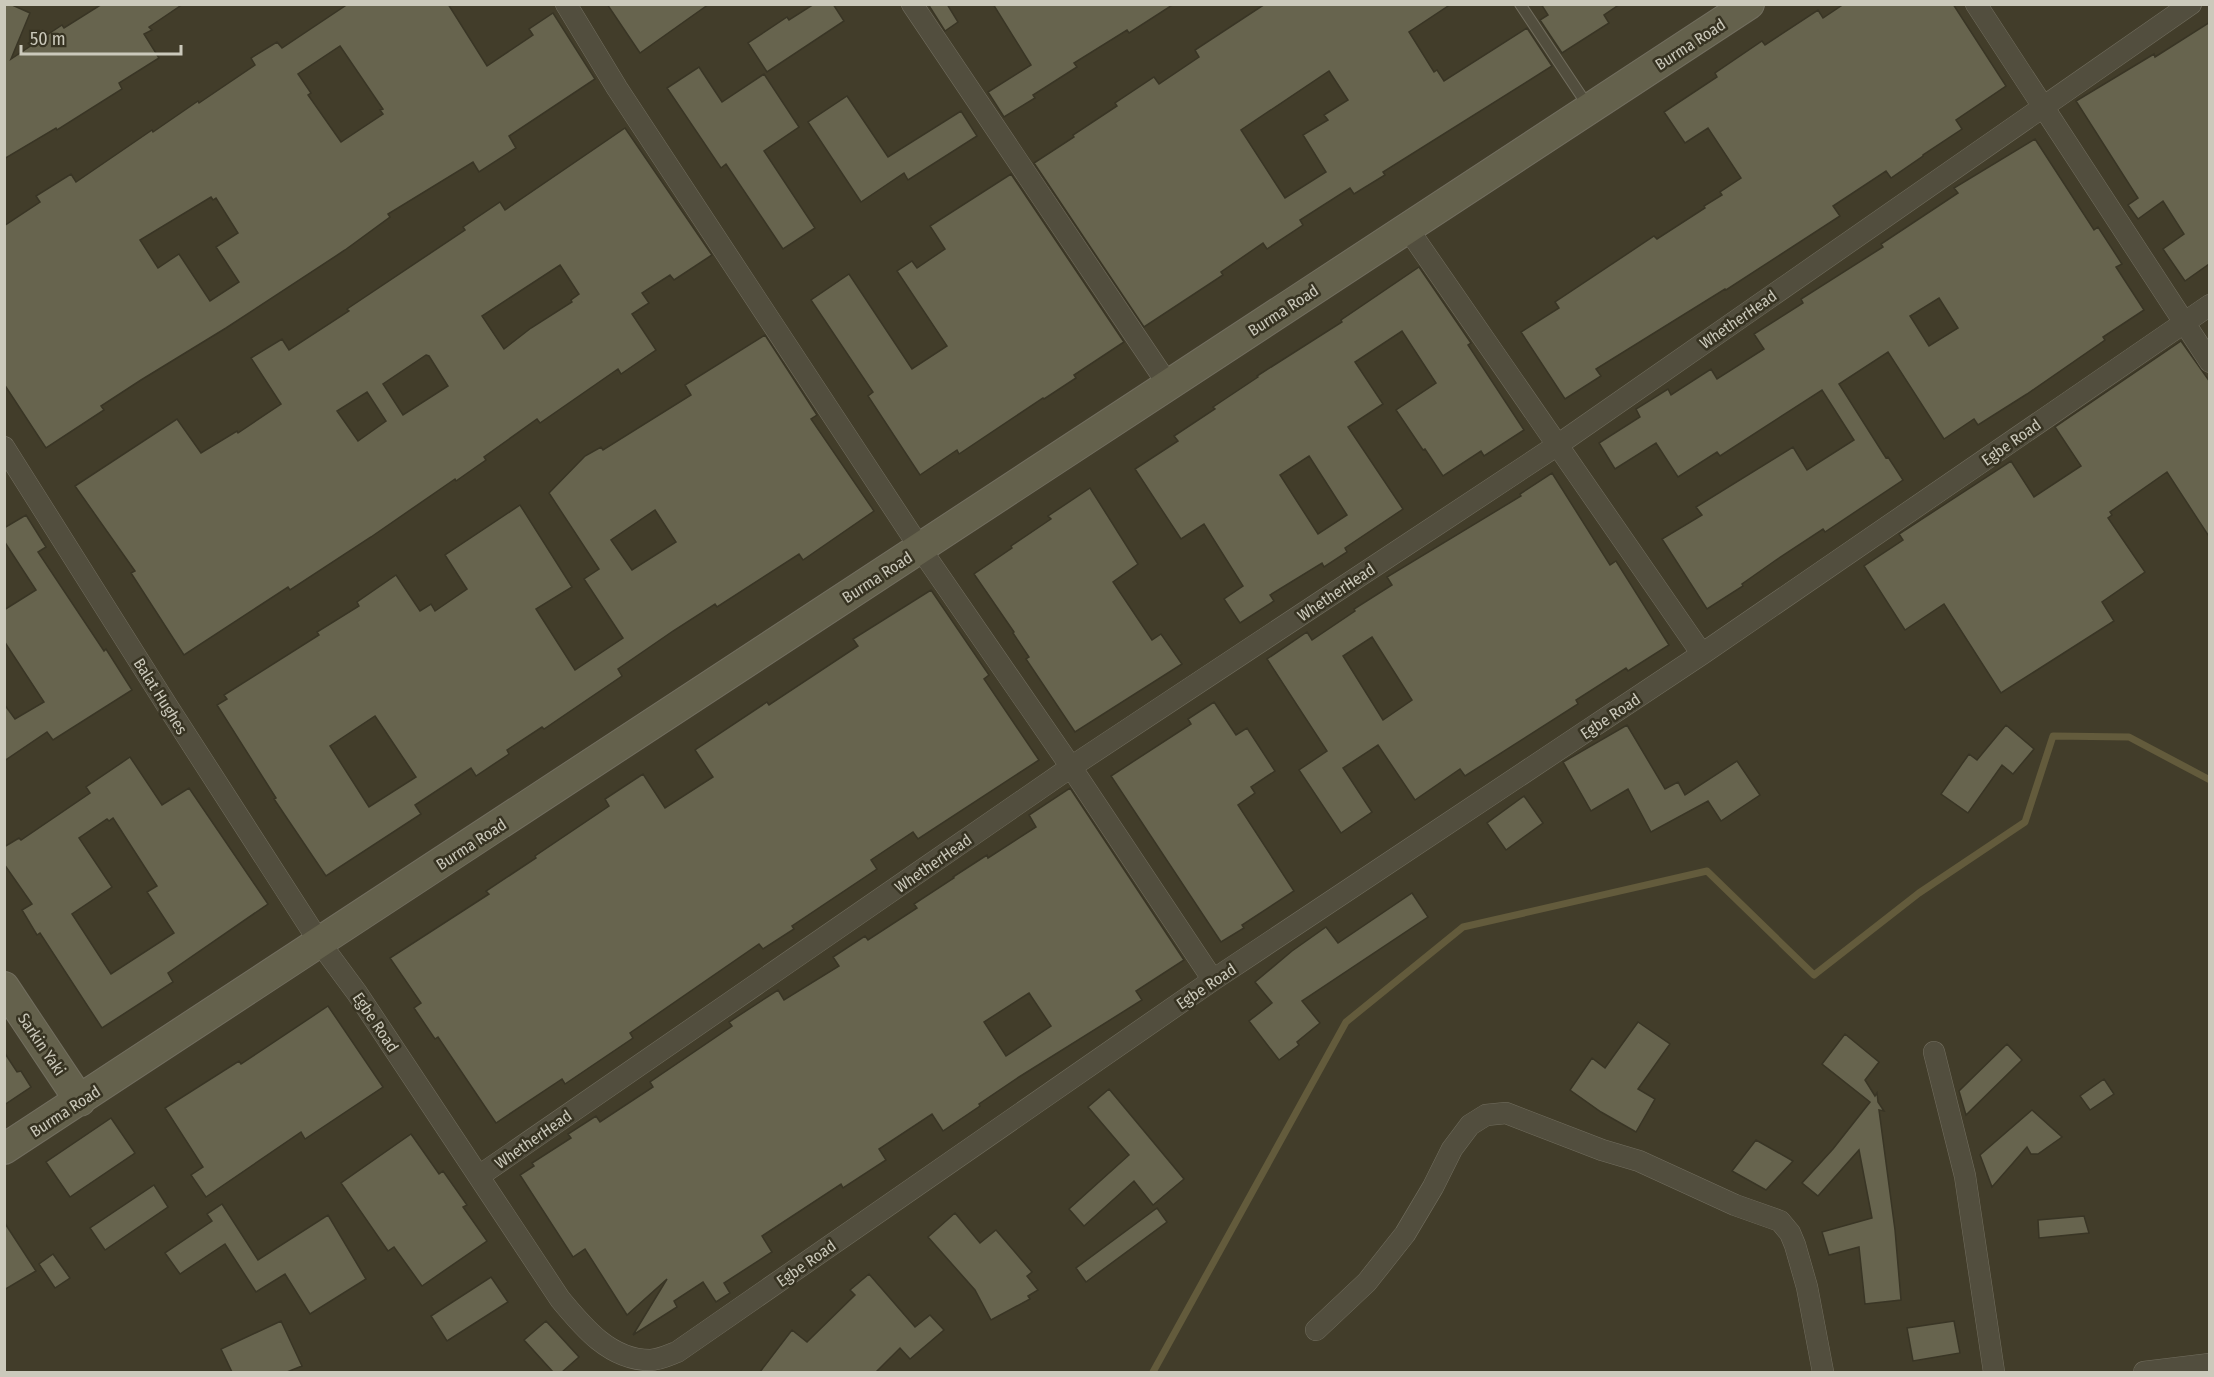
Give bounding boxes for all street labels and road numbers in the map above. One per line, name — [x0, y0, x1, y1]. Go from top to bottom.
street label: Burma Road — [1652, 15, 1729, 74]
street label: Burma Road — [1245, 281, 1322, 340]
street label: WhetherHead — [1696, 286, 1780, 353]
street label: Egbe Road — [1978, 415, 2045, 470]
street label: Burma Road — [839, 548, 916, 607]
street label: WhetherHead — [1294, 560, 1379, 625]
street label: Balat Hughes — [130, 655, 192, 738]
street label: Egbe Road — [1577, 690, 1644, 743]
street label: Burma Road — [433, 815, 510, 874]
street label: WhetherHead — [891, 830, 975, 897]
street label: Egbe Road — [1173, 960, 1240, 1013]
street label: Egbe Road — [349, 989, 402, 1056]
street label: Sarkin Yaki — [14, 1010, 69, 1079]
street label: Burma Road — [27, 1082, 104, 1141]
street label: WhetherHead — [491, 1106, 575, 1173]
street label: Egbe Road — [773, 1236, 840, 1291]

